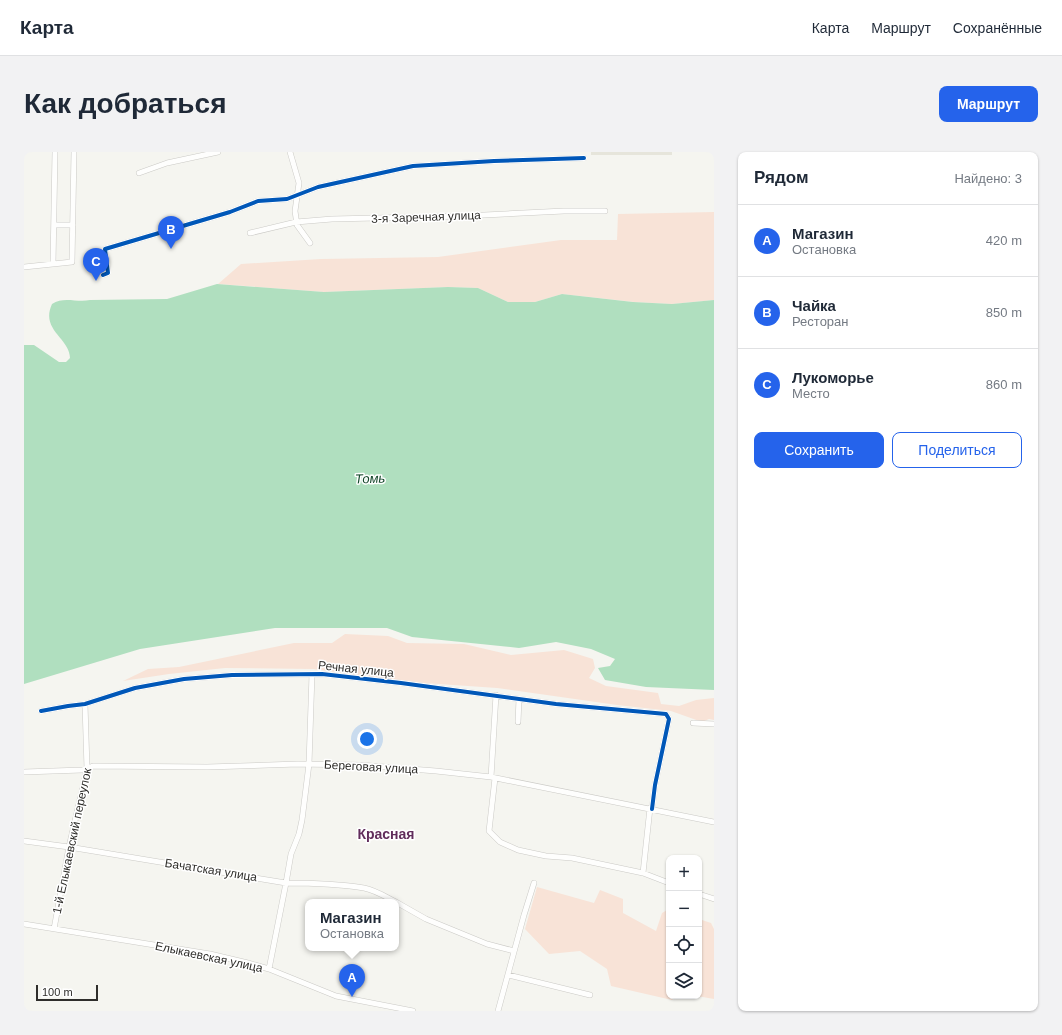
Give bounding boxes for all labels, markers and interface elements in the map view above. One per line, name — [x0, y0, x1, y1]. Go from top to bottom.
text: Карта — [20, 17, 74, 38]
text: Карта — [812, 20, 849, 36]
text: Маршрут — [871, 20, 931, 36]
text: Сохранённые — [953, 20, 1042, 36]
button: Маршрут — [939, 86, 1038, 122]
text: Как добраться — [24, 88, 226, 119]
text: Рядом — [754, 168, 809, 187]
text: Найдено: 3 — [954, 171, 1022, 186]
street label: 3-я Заречная улица — [371, 208, 481, 226]
pin: B — [158, 216, 184, 249]
text: Магазин — [792, 225, 854, 242]
text: A — [762, 233, 772, 248]
text: 420 m — [986, 233, 1022, 248]
text: Остановка — [792, 242, 856, 257]
pin: C — [83, 248, 109, 281]
text: Чайка — [792, 297, 836, 314]
text: B — [762, 305, 772, 320]
text: 850 m — [986, 305, 1022, 320]
text: Ресторан — [792, 314, 849, 329]
text: Лукоморье — [792, 369, 874, 386]
text: C — [762, 377, 772, 392]
text: 860 m — [986, 377, 1022, 392]
text: Место — [792, 386, 830, 401]
button: Сохранить — [754, 432, 884, 468]
button: Поделиться — [892, 432, 1022, 468]
water label: Томь — [355, 470, 386, 487]
street label: Речная улица — [317, 658, 395, 680]
your location — [357, 729, 377, 749]
street label: Береговая улица — [323, 758, 419, 776]
street label: 1-й Елыкаевский переулок — [50, 766, 94, 915]
district label: Красная — [357, 826, 415, 842]
map controls — [666, 855, 702, 999]
button: + — [666, 855, 702, 891]
street label: Бачатская улица — [164, 856, 258, 884]
button: − — [666, 891, 702, 927]
popup — [305, 899, 399, 951]
text: Магазин — [320, 909, 381, 926]
text: Остановка — [320, 926, 384, 941]
button: locate — [666, 927, 702, 963]
street label: Елыкаевская улица — [154, 939, 264, 975]
button: layers — [666, 963, 702, 999]
pin: A — [339, 964, 365, 997]
scale bar — [36, 983, 98, 1002]
text: 100 m — [42, 986, 73, 998]

